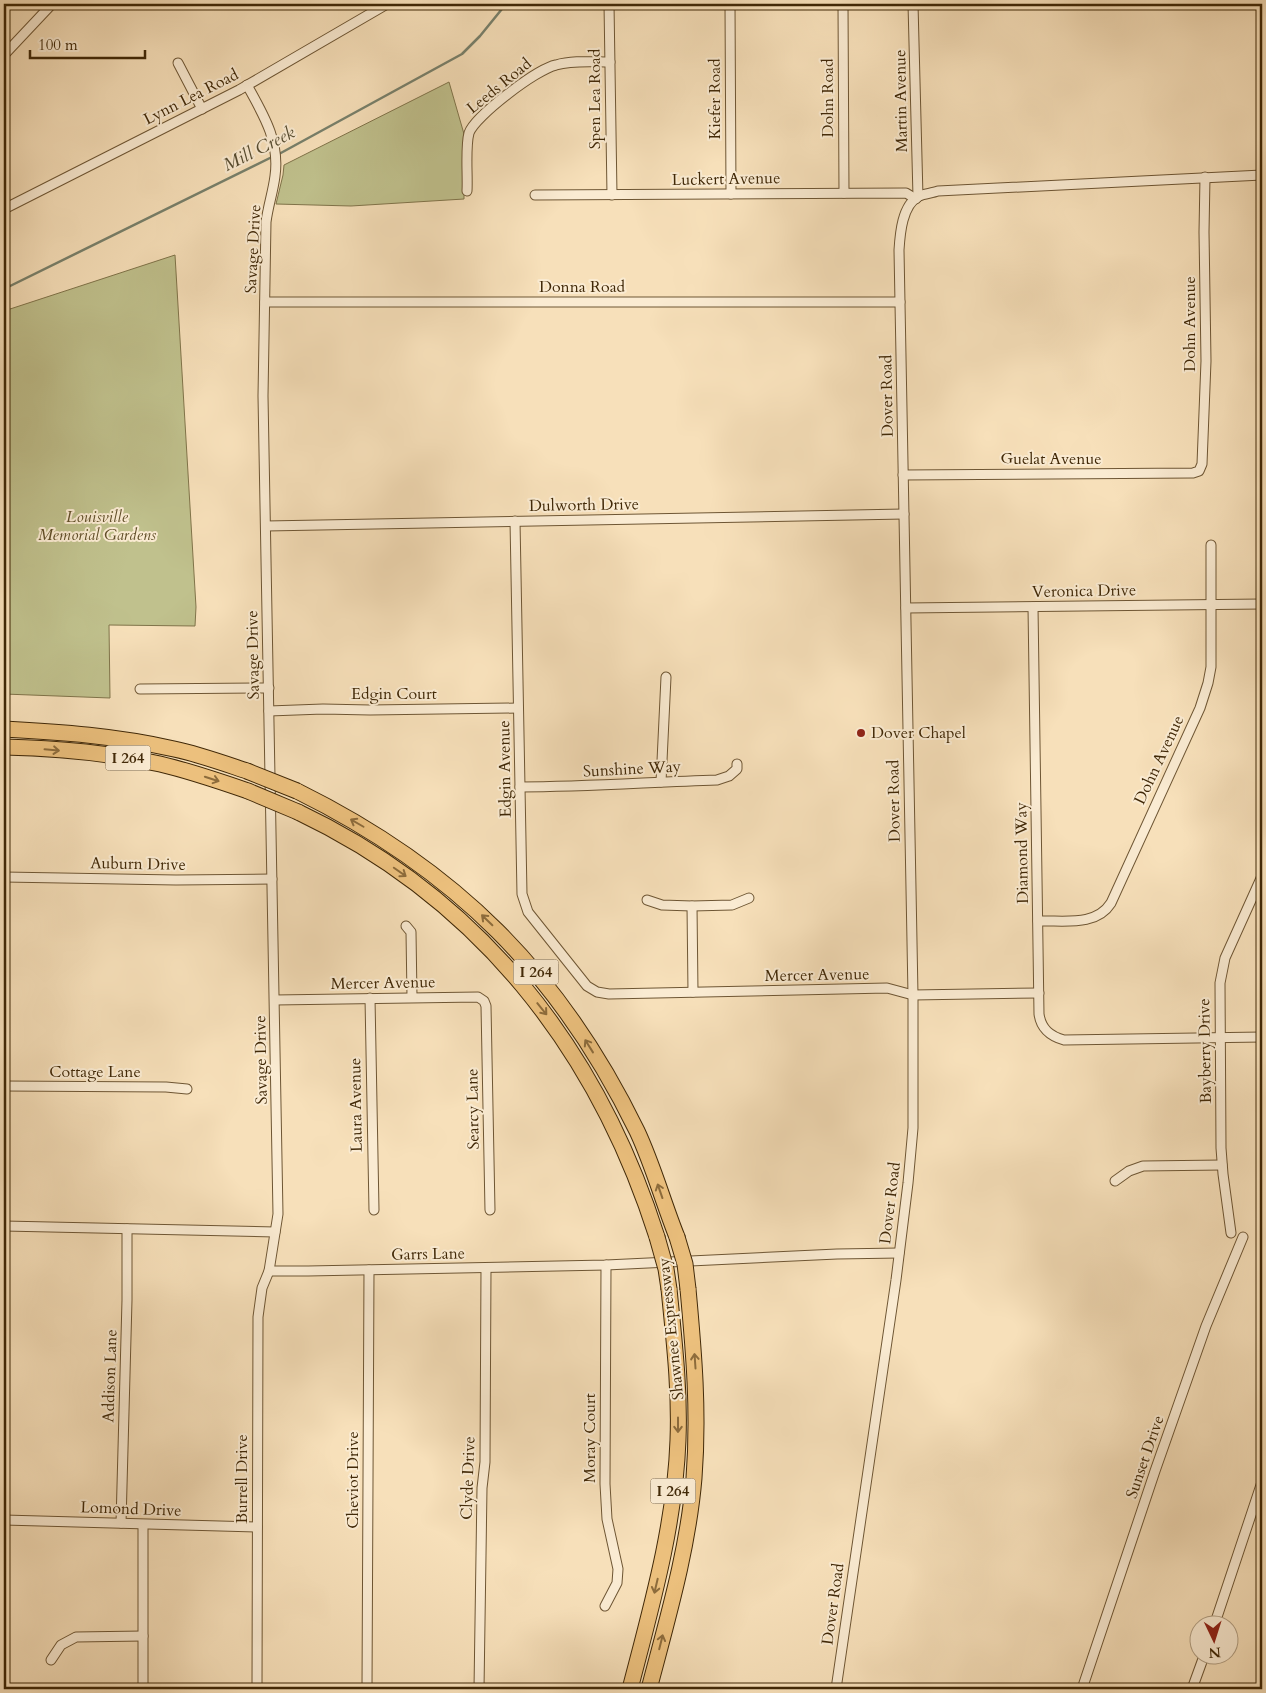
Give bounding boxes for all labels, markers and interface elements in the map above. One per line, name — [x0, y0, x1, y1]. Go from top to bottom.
scale bar — [30, 28, 145, 60]
text: 100 m — [38, 35, 78, 55]
street label: Spen Lea Road — [584, 48, 606, 149]
street label: Martin Avenue — [889, 49, 913, 153]
street label: Leeds Road — [462, 53, 536, 119]
street label: Kiefer Road — [704, 58, 726, 140]
street label: Dohn Road — [817, 58, 839, 137]
street label: Lynn Lea Road — [140, 63, 243, 130]
water label: Mill Creek — [219, 120, 300, 178]
street label: Luckert Avenue — [671, 167, 781, 191]
street label: Savage Drive — [240, 204, 266, 294]
street label: Donna Road — [539, 276, 626, 298]
street label: Dohn Avenue — [1179, 276, 1201, 372]
street label: Dover Road — [875, 354, 899, 437]
street label: Guelat Avenue — [1001, 448, 1101, 470]
street label: Dulworth Drive — [529, 493, 639, 517]
park label: Louisville Memorial Gardens — [38, 506, 157, 546]
street label: Veronica Drive — [1032, 579, 1136, 603]
street label: Savage Drive — [241, 610, 265, 700]
street label: Edgin Court — [351, 683, 437, 705]
street label: Dohn Avenue — [1129, 712, 1189, 808]
street label: Edgin Avenue — [493, 720, 517, 818]
place label: Dover Chapel — [871, 722, 966, 744]
marker: Dover Chapel — [855, 727, 867, 739]
one-way arrow — [44, 745, 60, 754]
road number: I 264 — [106, 746, 150, 770]
street label: Sunshine Way — [582, 755, 682, 783]
street label: Dover Road — [882, 759, 906, 842]
one-way arrow — [203, 775, 219, 784]
street label: Diamond Way — [1010, 802, 1034, 904]
one-way arrow — [351, 817, 365, 827]
street label: Auburn Drive — [90, 852, 186, 876]
one-way arrow — [393, 867, 407, 877]
one-way arrow — [480, 914, 493, 926]
road number: I 264 — [514, 960, 558, 984]
street label: Mercer Avenue — [764, 963, 870, 987]
street label: Mercer Avenue — [330, 971, 436, 995]
street label: Bayberry Drive — [1193, 998, 1217, 1104]
one-way arrow — [536, 1002, 547, 1015]
street label: Savage Drive — [249, 1015, 273, 1105]
one-way arrow — [584, 1039, 594, 1053]
street label: Laura Avenue — [344, 1058, 368, 1152]
street label: Cottage Lane — [49, 1061, 141, 1083]
street label: Searcy Lane — [461, 1068, 485, 1150]
street label: Dover Road — [874, 1160, 906, 1245]
one-way arrow — [655, 1184, 665, 1200]
street label: Garrs Lane — [391, 1242, 465, 1266]
street label: Shawnee Expressway — [653, 1256, 689, 1401]
street label: Addison Lane — [97, 1329, 123, 1423]
one-way arrow — [690, 1353, 700, 1369]
street label: Moray Court — [579, 1393, 601, 1483]
street label: Sunset Drive — [1121, 1412, 1169, 1502]
one-way arrow — [673, 1416, 683, 1433]
street label: Cheviot Drive — [342, 1431, 364, 1529]
street label: Burrell Drive — [231, 1434, 253, 1524]
street label: Clyde Drive — [456, 1436, 480, 1520]
road number: I 264 — [650, 1478, 696, 1504]
street label: Lomond Drive — [80, 1496, 182, 1522]
street label: Dover Road — [816, 1561, 850, 1646]
one-way arrow — [651, 1577, 660, 1593]
north arrow — [1188, 1616, 1238, 1666]
one-way arrow — [657, 1635, 666, 1651]
text: N — [1208, 1643, 1222, 1662]

